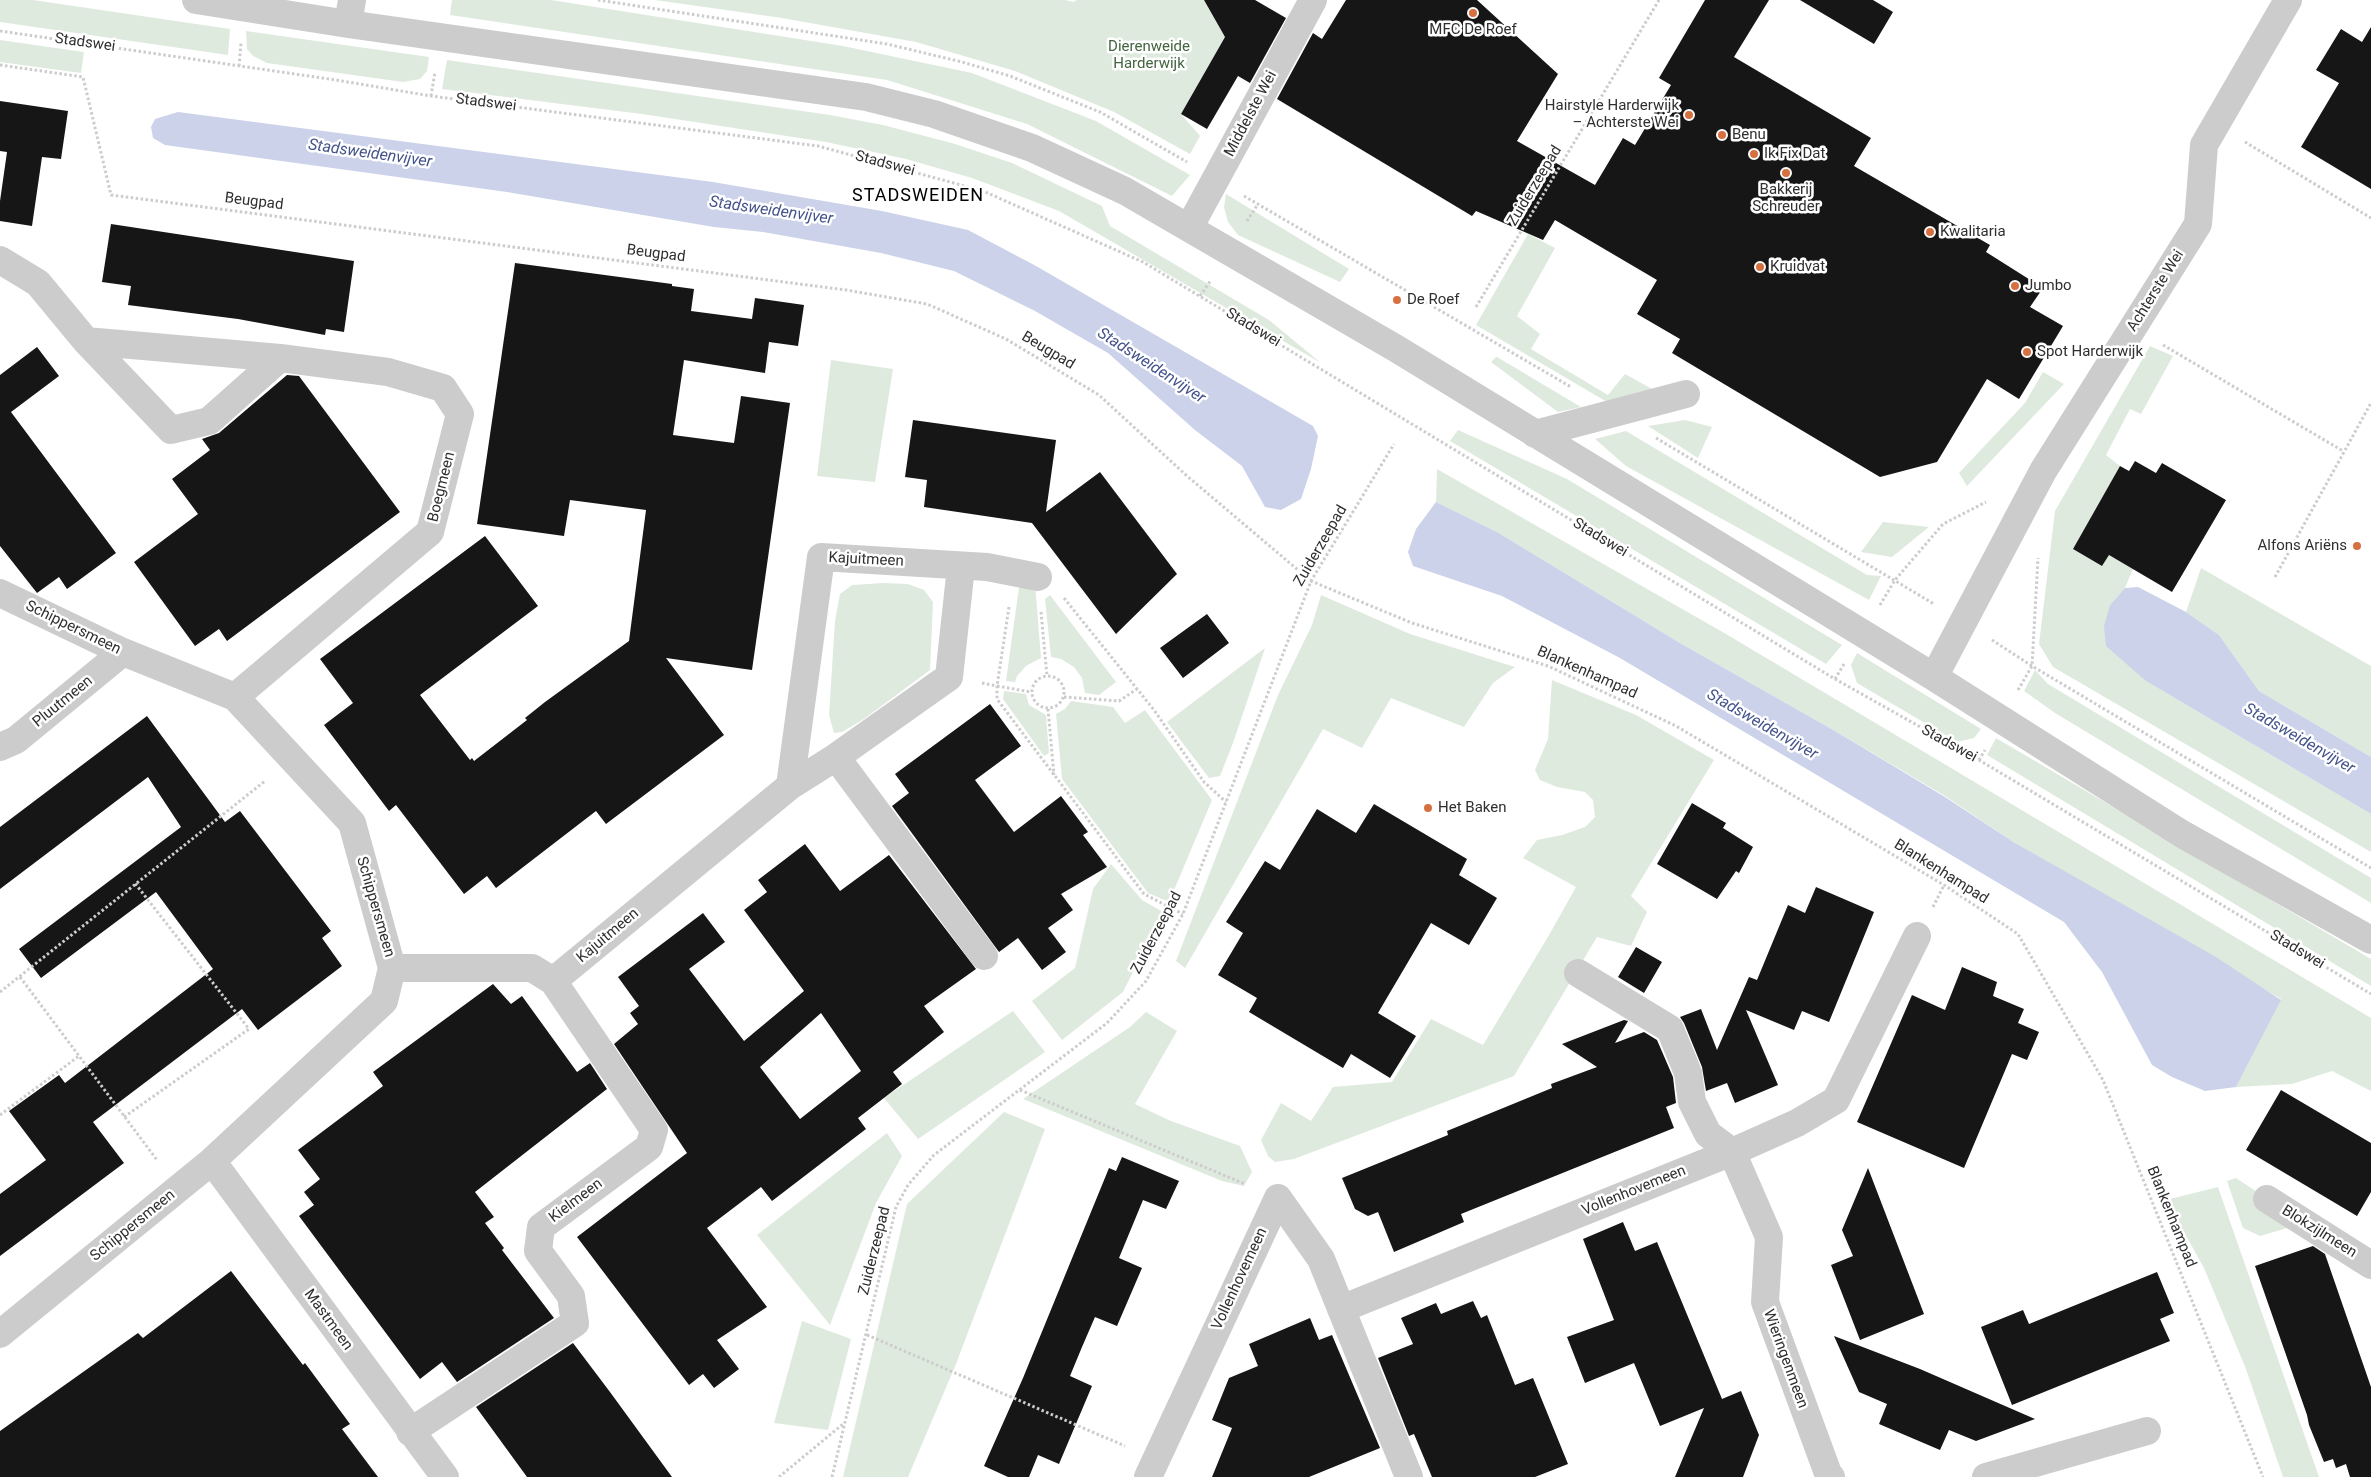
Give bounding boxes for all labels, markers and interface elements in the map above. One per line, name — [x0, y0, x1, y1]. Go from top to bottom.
marker: MFC De Roef — [1467, 7, 1479, 19]
place label: MFC De Roef — [1429, 21, 1517, 39]
street label: Stadswei — [54, 30, 116, 56]
park label: Dierenweide Harderwijk — [1108, 38, 1190, 73]
street label: Middelste Wei — [1221, 68, 1281, 160]
street label: Stadswei — [455, 90, 517, 116]
place label: Hairstyle Harderwijk – Achterste Wei — [1545, 97, 1679, 132]
marker: Hairstyle Harderwijk – Achterste Wei — [1683, 109, 1695, 121]
place label: Benu — [1732, 126, 1766, 144]
marker: Benu — [1716, 129, 1728, 141]
water label: Stadsweidenvijver — [307, 136, 433, 172]
street label: Zuiderzeepad — [1504, 143, 1566, 229]
place label: Ik Fix Dat — [1764, 145, 1825, 163]
street label: Stadswei — [853, 147, 917, 181]
marker: Ik Fix Dat — [1748, 148, 1760, 160]
marker: Bakkerij Schreuder — [1780, 167, 1792, 179]
place label: Bakkerij Schreuder — [1752, 181, 1820, 216]
district label: STADSWEIDEN — [851, 185, 985, 207]
street label: Beugpad — [224, 189, 284, 215]
water label: Stadsweidenvijver — [708, 193, 834, 229]
place label: Kwalitaria — [1940, 223, 2006, 241]
marker: Kwalitaria — [1924, 226, 1936, 238]
street label: Beugpad — [626, 241, 686, 267]
street label: Achterste Wei — [2124, 247, 2188, 335]
place label: Kruidvat — [1770, 258, 1825, 276]
marker: Kruidvat — [1754, 261, 1766, 273]
place label: Jumbo — [2025, 277, 2072, 295]
marker: Jumbo — [2009, 280, 2021, 292]
place label: De Roef — [1407, 291, 1459, 309]
marker: De Roef — [1391, 294, 1403, 306]
street label: Stadswei — [1222, 305, 1284, 351]
water label: Stadsweidenvijver — [1094, 324, 1208, 408]
street label: Beugpad — [1018, 328, 1078, 374]
place label: Spot Harderwijk — [2037, 343, 2143, 361]
marker: Spot Harderwijk — [2021, 346, 2033, 358]
street label: Boegmeen — [425, 450, 459, 524]
street label: Zuiderzeepad — [1291, 502, 1351, 590]
street label: Stadswei — [1569, 515, 1631, 561]
place label: Alfons Ariëns — [2258, 537, 2347, 555]
marker: Alfons Ariëns — [2351, 540, 2363, 552]
street label: Kajuitmeen — [828, 549, 904, 571]
street label: Schippersmeen — [22, 597, 124, 659]
street label: Blankenhampad — [1534, 643, 1640, 703]
street label: Pluutmeen — [29, 672, 97, 732]
water label: Stadsweidenvijver — [1703, 686, 1821, 764]
water label: Stadsweidenvijver — [2240, 700, 2358, 778]
street label: Stadswei — [1918, 721, 1980, 767]
place label: Het Baken — [1438, 799, 1506, 817]
marker: Het Baken — [1422, 802, 1434, 814]
street label: Blankenhampad — [1891, 836, 1991, 908]
street label: Schippersmeen — [352, 855, 398, 959]
street label: Zuiderzeepad — [1128, 889, 1186, 977]
street label: Kajuitmeen — [573, 905, 643, 967]
street label: Stadswei — [2266, 927, 2328, 973]
street label: Vollenhovemeen — [1579, 1162, 1689, 1220]
street label: Blankenhampad — [2142, 1164, 2200, 1270]
street label: Kielmeen — [546, 1175, 606, 1227]
street label: Schippersmeen — [87, 1186, 179, 1266]
street label: Blokzijlmeen — [2278, 1202, 2360, 1262]
street label: Zuiderzeepad — [855, 1205, 895, 1297]
street label: Vollenhovemeen — [1208, 1225, 1272, 1333]
street label: Mastmeen — [300, 1286, 356, 1354]
street label: Wieringenmeen — [1759, 1307, 1811, 1411]

